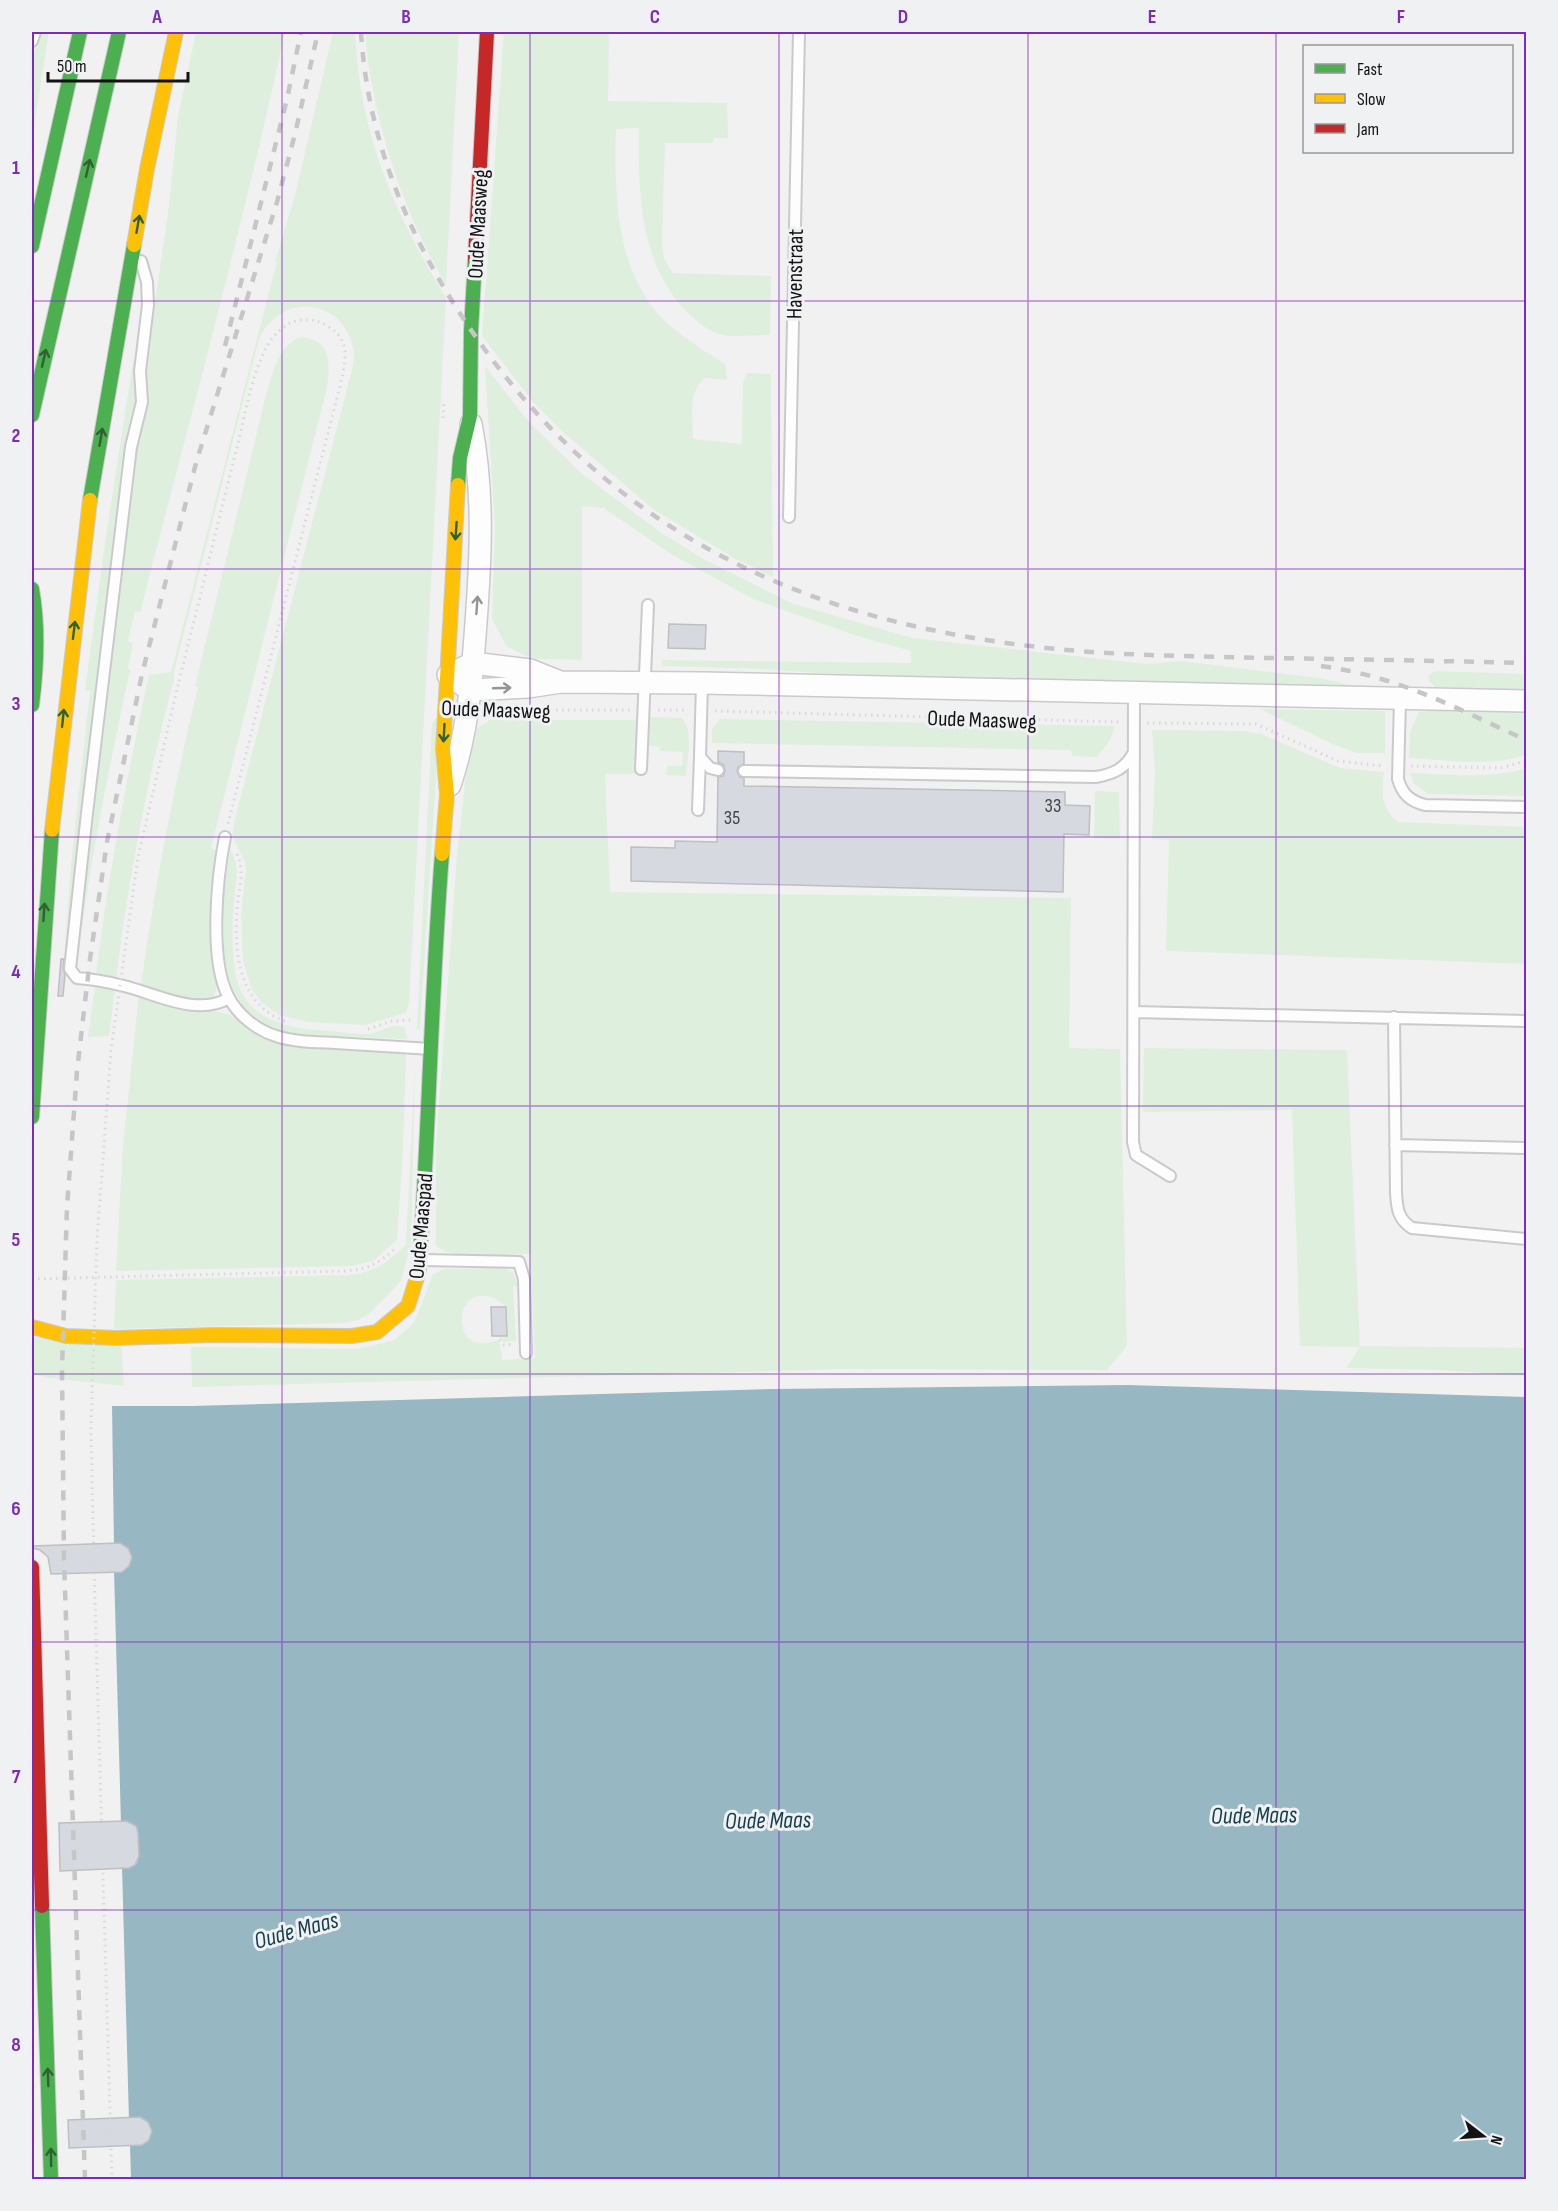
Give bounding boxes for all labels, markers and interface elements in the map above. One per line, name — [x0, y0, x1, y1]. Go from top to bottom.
text: A — [151, 5, 162, 29]
text: B — [401, 5, 411, 29]
text: C — [650, 5, 660, 29]
text: D — [898, 5, 908, 29]
text: E — [1148, 5, 1156, 29]
text: F — [1397, 5, 1405, 29]
scale bar — [48, 45, 188, 83]
legend — [1303, 45, 1513, 153]
text: 50 m — [57, 56, 87, 77]
text: Fast — [1357, 59, 1383, 80]
text: Slow — [1357, 89, 1386, 110]
text: Jam — [1356, 119, 1379, 140]
text: 1 — [12, 156, 20, 180]
one-way arrow — [82, 159, 94, 178]
street label: Oude Maasweg — [462, 169, 495, 279]
one-way arrow — [133, 215, 144, 234]
street label: Havenstraat — [781, 228, 810, 319]
one-way arrow — [39, 349, 51, 368]
text: 2 — [12, 424, 20, 448]
one-way arrow — [96, 427, 107, 447]
one-way arrow — [450, 520, 461, 540]
one-way arrow — [472, 595, 483, 615]
one-way arrow — [69, 620, 80, 640]
one-way arrow — [492, 683, 512, 694]
text: 3 — [12, 692, 21, 716]
street label: Oude Maasweg — [441, 695, 551, 726]
street label: Oude Maasweg — [927, 705, 1037, 736]
one-way arrow — [58, 708, 69, 728]
one-way arrow — [438, 723, 449, 743]
house number: 33 — [1045, 794, 1061, 818]
house number: 35 — [724, 806, 740, 830]
one-way arrow — [39, 902, 50, 922]
text: 4 — [11, 960, 21, 984]
street label: Oude Maaspad — [403, 1172, 440, 1280]
text: 5 — [12, 1228, 21, 1252]
text: 6 — [11, 1497, 21, 1521]
text: 7 — [12, 1765, 21, 1789]
water label: Oude Maas — [1211, 1800, 1298, 1831]
water label: Oude Maas — [725, 1805, 812, 1836]
water label: Oude Maas — [251, 1905, 342, 1956]
text: 8 — [11, 2033, 21, 2057]
one-way arrow — [43, 2067, 54, 2087]
north arrow — [1453, 2106, 1513, 2166]
text: N — [1486, 2133, 1506, 2147]
one-way arrow — [45, 2148, 57, 2168]

